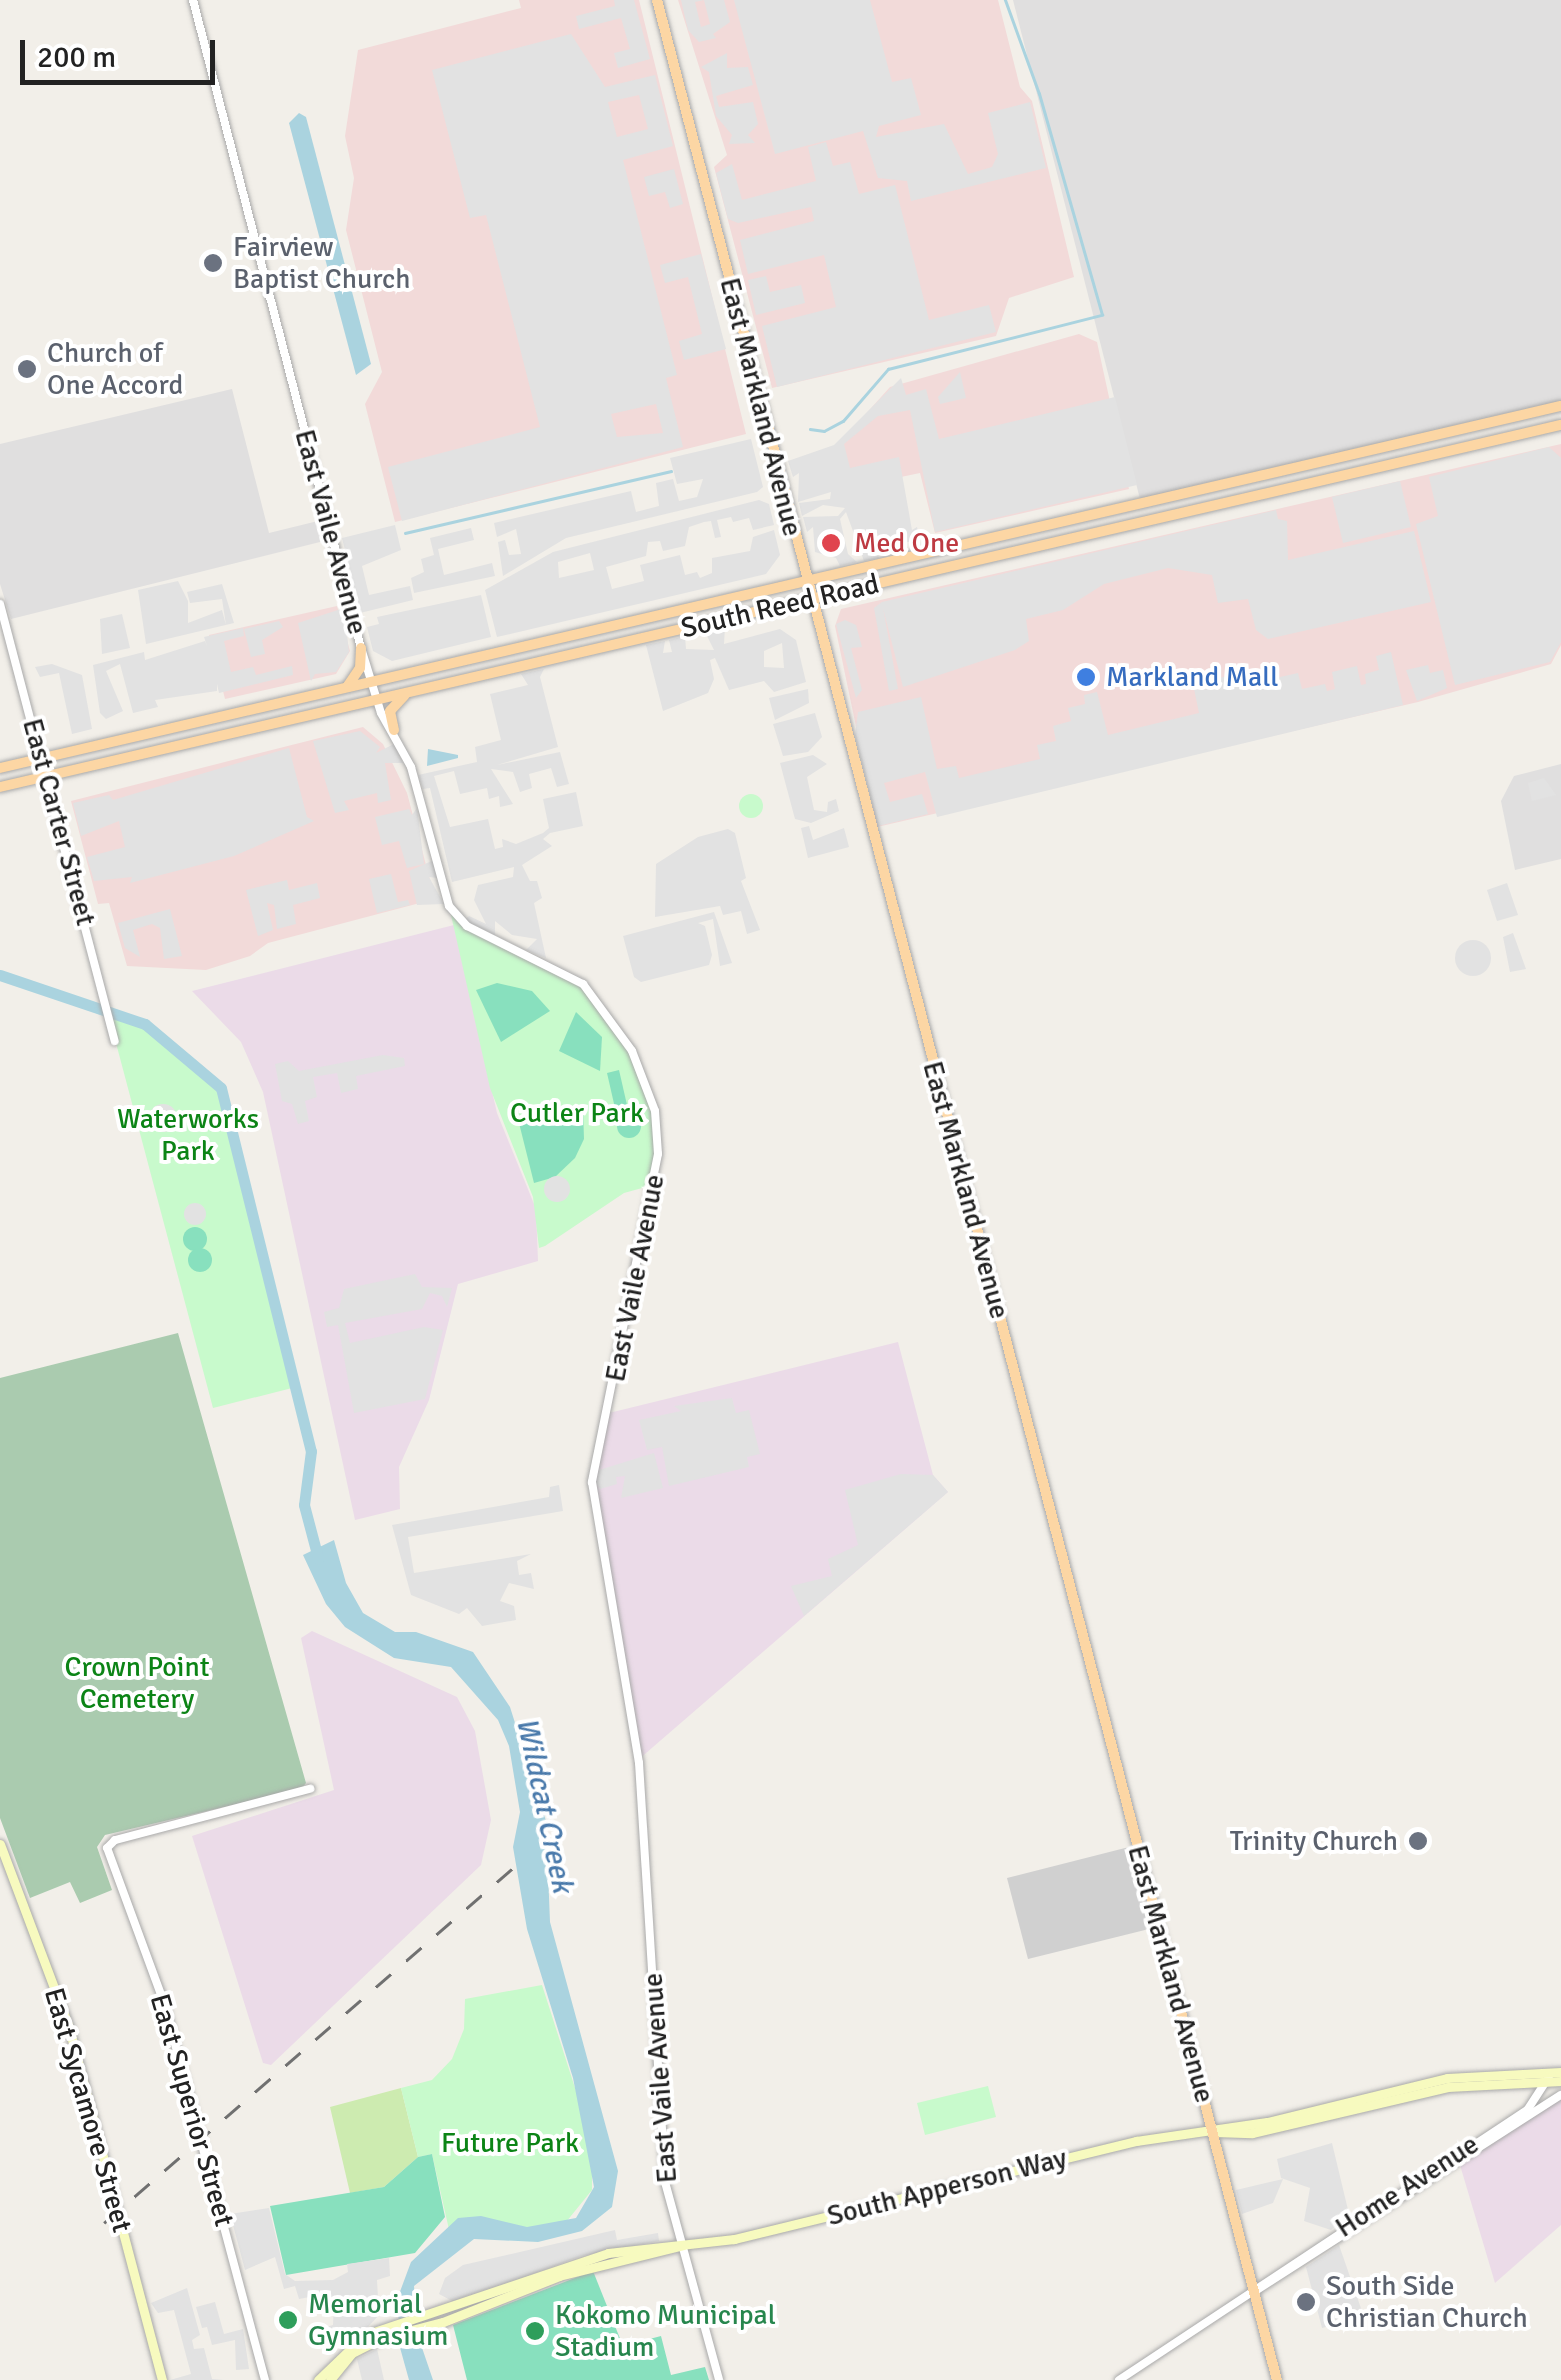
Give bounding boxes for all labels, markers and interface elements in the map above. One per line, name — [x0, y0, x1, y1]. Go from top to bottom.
scale bar — [25, 20, 220, 82]
text: 200 m — [37, 39, 116, 76]
place label: Fairview Baptist Church — [233, 230, 410, 296]
marker: Fairview Baptist Church — [202, 252, 224, 274]
street label: East Markland Avenue — [713, 274, 809, 540]
place label: Church of One Accord — [47, 336, 183, 402]
marker: Church of One Accord — [16, 358, 38, 380]
street label: East Vaile Avenue — [288, 426, 374, 638]
place label: Med One — [854, 526, 959, 560]
marker: Med One — [818, 530, 844, 556]
street label: South Reed Road — [678, 567, 882, 645]
place label: Markland Mall — [1106, 660, 1278, 694]
marker: Markland Mall — [1075, 666, 1097, 688]
street label: East Carter Street — [15, 715, 103, 929]
street label: East Markland Avenue — [915, 1058, 1017, 1322]
park label: Cutler Park — [510, 1096, 644, 1130]
park label: Waterworks Park — [117, 1102, 259, 1168]
street label: East Vaile Avenue — [598, 1171, 672, 1385]
park label: Crown Point Cemetery — [64, 1650, 210, 1716]
water label: Wildcat Creek — [508, 1714, 580, 1896]
place label: Trinity Church — [1230, 1824, 1398, 1858]
marker: Trinity Church — [1407, 1830, 1429, 1852]
street label: East Markland Avenue — [1120, 1842, 1222, 2106]
street label: East Vaile Avenue — [636, 1972, 684, 2184]
street label: East Sycamore Street — [37, 1984, 139, 2236]
street label: East Superior Street — [143, 1990, 241, 2230]
park label: Future Park — [441, 2126, 579, 2160]
street label: Home Avenue — [1329, 2127, 1485, 2245]
street label: South Apperson Way — [824, 2141, 1070, 2233]
place label: South Side Christian Church — [1326, 2269, 1528, 2335]
place label: Memorial Gymnasium — [308, 2287, 448, 2353]
marker: South Side Christian Church — [1295, 2291, 1317, 2313]
place label: Kokomo Municipal Stadium — [555, 2298, 776, 2364]
marker: Memorial Gymnasium — [277, 2309, 299, 2331]
marker: Kokomo Municipal Stadium — [524, 2320, 546, 2342]

